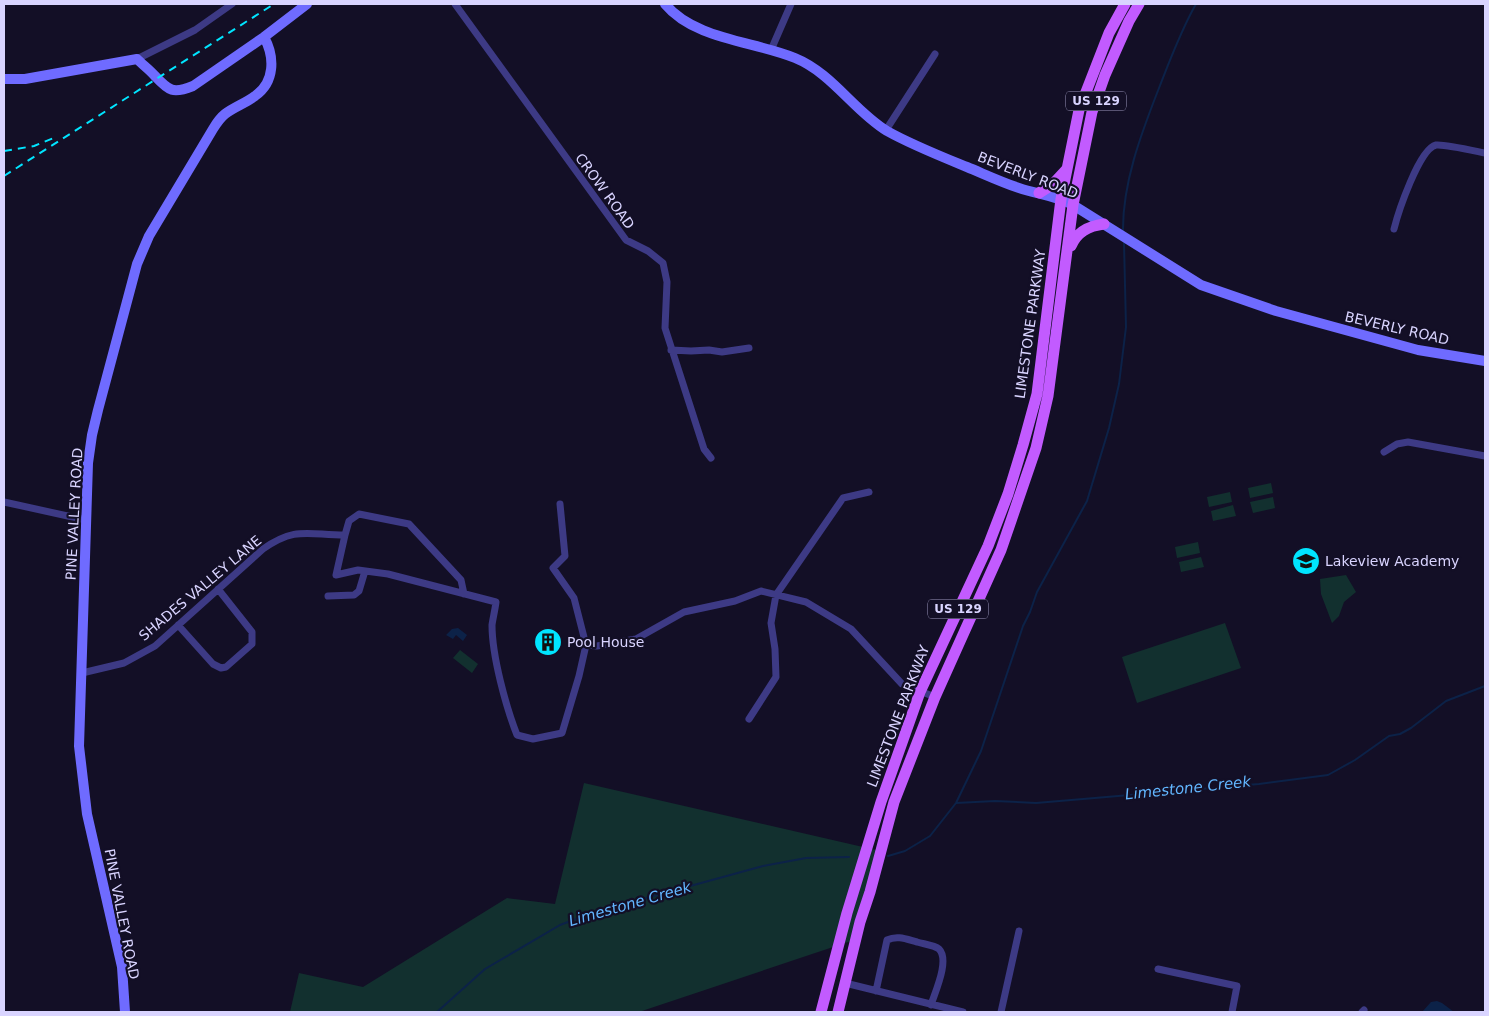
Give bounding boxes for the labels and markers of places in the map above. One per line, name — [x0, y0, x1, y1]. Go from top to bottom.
school or university icon: Lakeview Academy — [1291, 546, 1321, 576]
place label: Lakeview Academy — [1325, 553, 1459, 569]
building icon: Pool House — [533, 627, 563, 657]
place label: Pool House — [567, 634, 644, 650]

